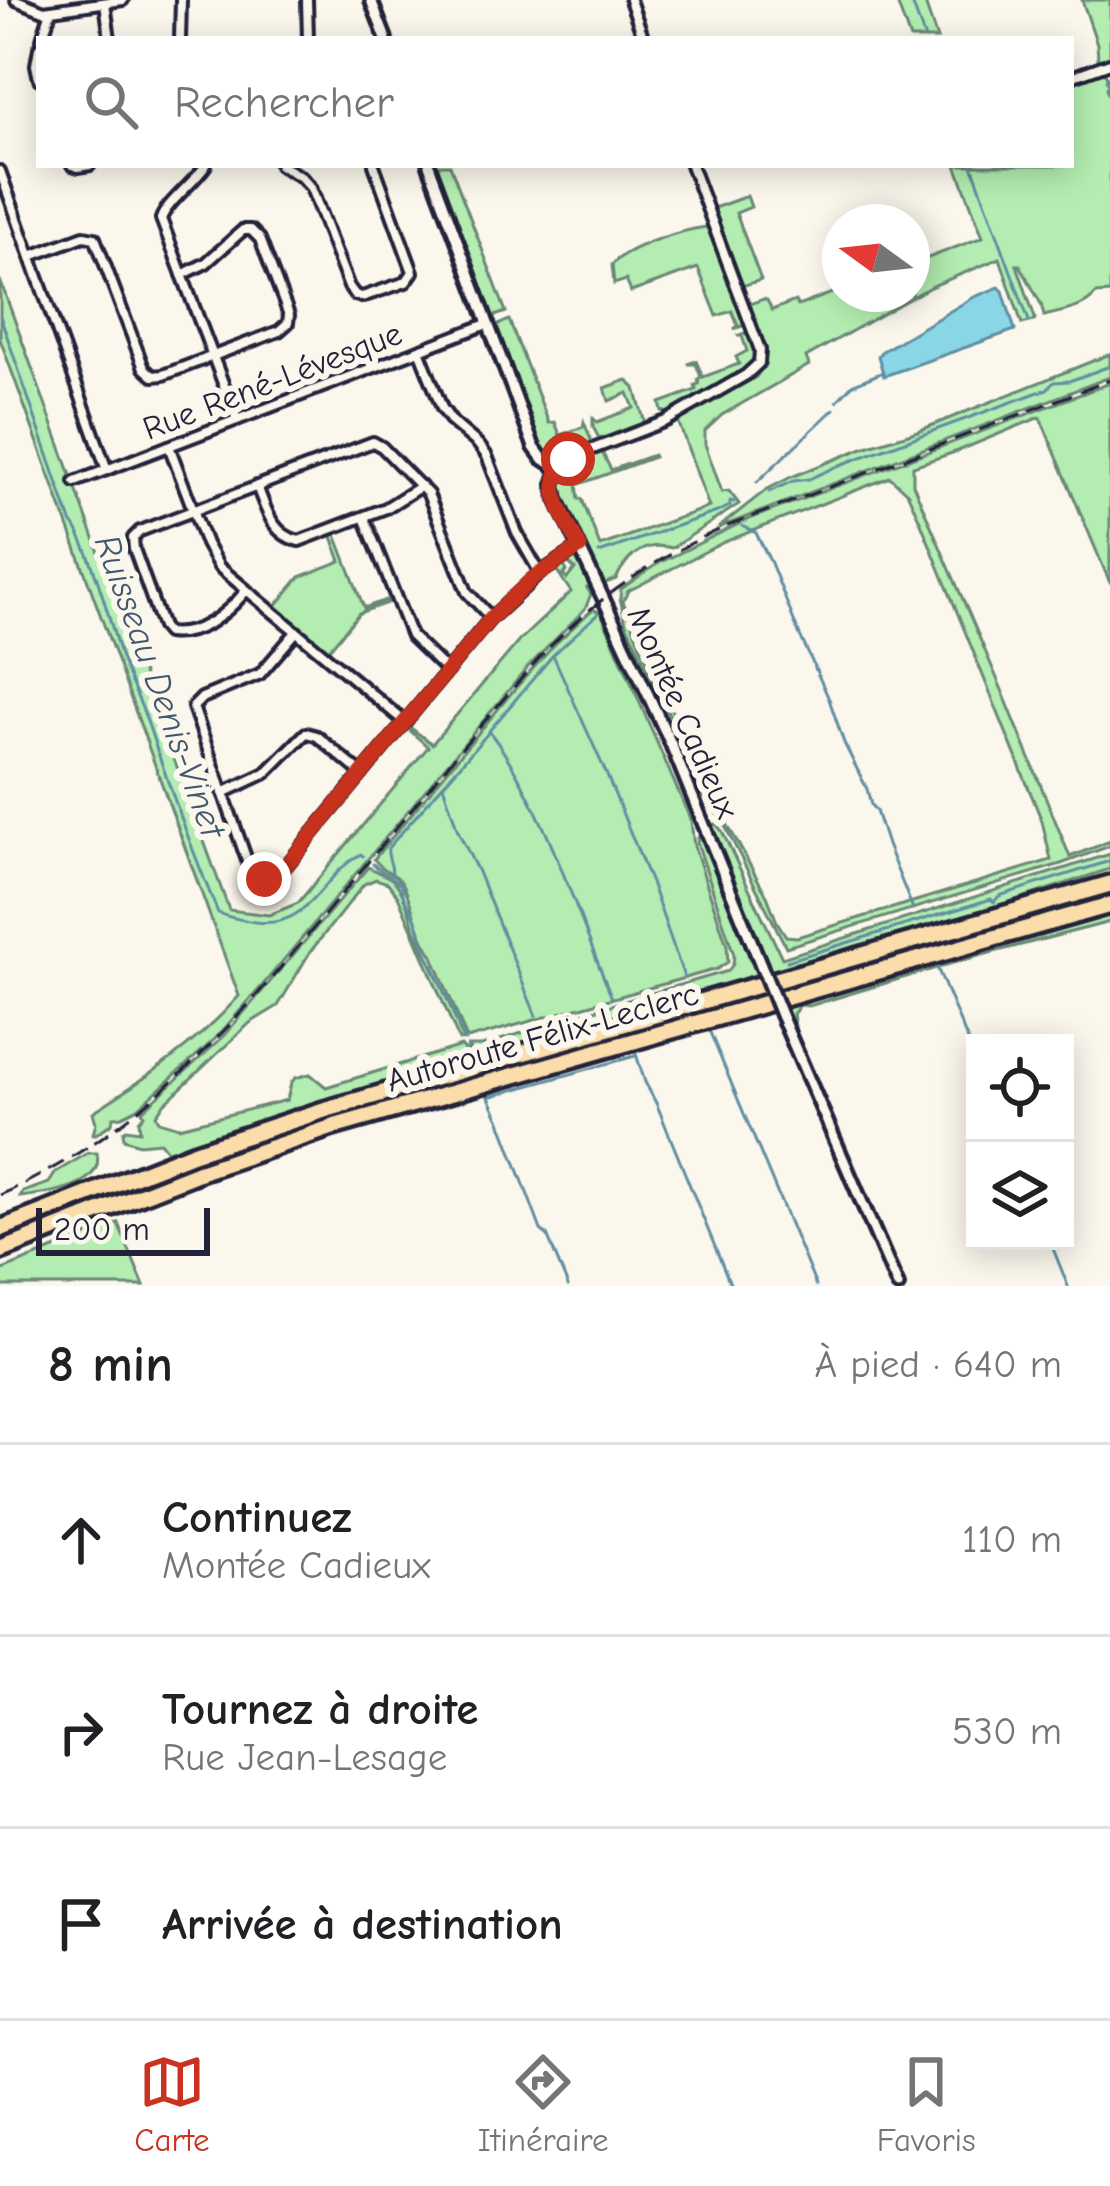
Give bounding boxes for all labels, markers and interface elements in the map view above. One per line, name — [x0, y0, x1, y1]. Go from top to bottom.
search box — [36, 36, 1074, 168]
icon: search — [78, 69, 144, 135]
text: Rechercher — [174, 76, 394, 128]
north arrow — [822, 204, 930, 312]
street label: Rue René-Lévesque — [138, 314, 407, 448]
route start — [541, 432, 595, 486]
water label: Ruisseau Denis-Vinet — [86, 529, 234, 846]
street label: Montée Cadieux — [620, 601, 747, 824]
route end — [237, 852, 291, 906]
street label: Autoroute Félix-Leclerc — [382, 974, 703, 1100]
map controls — [966, 1034, 1074, 1250]
button: locate — [966, 1034, 1074, 1142]
button: layers — [966, 1142, 1074, 1250]
scale bar — [36, 1202, 210, 1255]
text: 200 m — [54, 1210, 150, 1248]
text: 8 min — [48, 1335, 173, 1394]
text: À pied · 640 m — [815, 1342, 1062, 1387]
text: Continuez — [162, 1491, 352, 1543]
icon: ahead — [48, 1507, 114, 1573]
text: 110 m — [962, 1517, 1062, 1562]
text: Montée Cadieux — [162, 1543, 431, 1588]
text: Tournez à droite — [162, 1683, 478, 1735]
icon: right — [48, 1699, 114, 1765]
text: 530 m — [952, 1709, 1062, 1754]
text: Rue Jean-Lesage — [162, 1735, 447, 1780]
icon: arrive — [48, 1891, 114, 1957]
text: Arrivée à destination — [162, 1898, 563, 1950]
tab: Carte — [134, 2049, 210, 2159]
tab: Itinéraire — [478, 2049, 608, 2159]
tab: Favoris — [877, 2049, 976, 2159]

